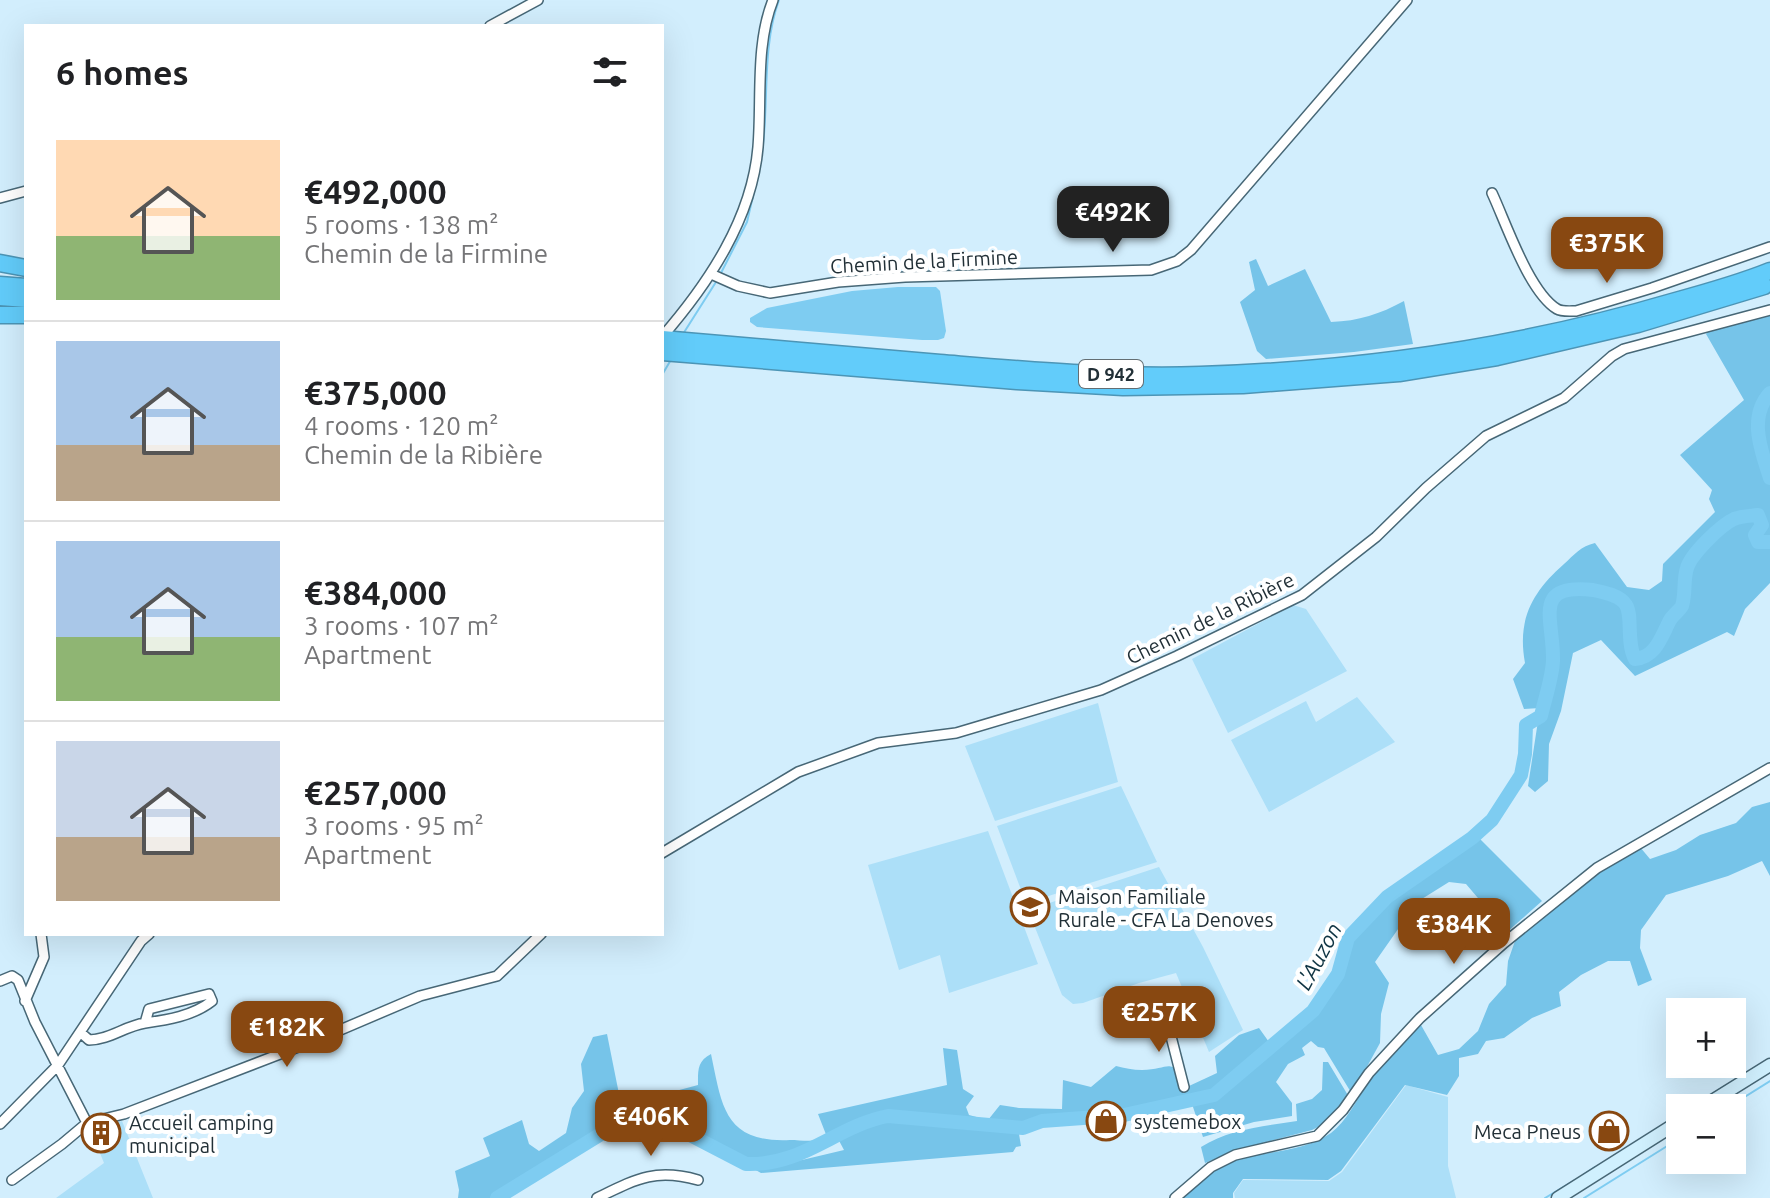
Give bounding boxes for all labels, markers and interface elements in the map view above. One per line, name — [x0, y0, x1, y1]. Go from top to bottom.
icon: filters — [588, 50, 632, 94]
text: 6 homes — [56, 53, 189, 91]
icon: home — [120, 172, 216, 268]
text: €492,000 — [304, 172, 447, 210]
pin: €492K — [1057, 186, 1169, 254]
text: €492K — [1075, 197, 1151, 226]
text: 5 rooms · 138 m² — [304, 210, 499, 239]
pin: €375K — [1551, 217, 1663, 285]
text: €375K — [1569, 228, 1645, 257]
text: Chemin de la Firmine — [304, 239, 548, 268]
street label: Chemin de la Firmine — [830, 245, 1018, 277]
road number: D 942 — [1079, 360, 1143, 388]
icon: home — [120, 373, 216, 469]
text: €375,000 — [304, 373, 447, 411]
text: 4 rooms · 120 m² — [304, 411, 499, 440]
text: Chemin de la Ribière — [304, 440, 543, 469]
street label: Chemin de la Ribière — [1122, 567, 1298, 669]
icon: home — [120, 573, 216, 669]
text: €384,000 — [304, 573, 447, 611]
text: 3 rooms · 107 m² — [304, 611, 499, 640]
text: Apartment — [304, 640, 431, 669]
icon: home — [120, 773, 216, 869]
text: €257,000 — [304, 773, 447, 811]
text: 3 rooms · 95 m² — [304, 811, 484, 840]
text: Apartment — [304, 840, 431, 869]
place label: Maison Familiale Rurale - CFA La Denoves — [1058, 885, 1273, 931]
school or university icon: Maison Familiale Rurale - CFA La Denoves — [1009, 886, 1051, 928]
pin: €384K — [1398, 898, 1510, 966]
text: €384K — [1416, 909, 1492, 938]
water label: L'Auzon — [1290, 918, 1346, 994]
pin: €257K — [1103, 986, 1215, 1054]
text: €257K — [1121, 997, 1197, 1026]
map controls — [1666, 998, 1746, 1174]
button: + — [1666, 998, 1746, 1078]
pin: €182K — [231, 1001, 343, 1069]
text: €182K — [249, 1012, 325, 1041]
pin: €406K — [595, 1090, 707, 1158]
button: − — [1666, 1094, 1746, 1174]
shop icon: systemebox — [1085, 1100, 1127, 1142]
text: €406K — [613, 1101, 689, 1130]
place label: systemebox — [1134, 1110, 1241, 1133]
shop icon: Meca Pneus — [1588, 1110, 1630, 1152]
place label: Accueil camping municipal — [129, 1111, 274, 1157]
building icon: Accueil camping municipal — [80, 1112, 122, 1154]
place label: Meca Pneus — [1474, 1120, 1581, 1143]

